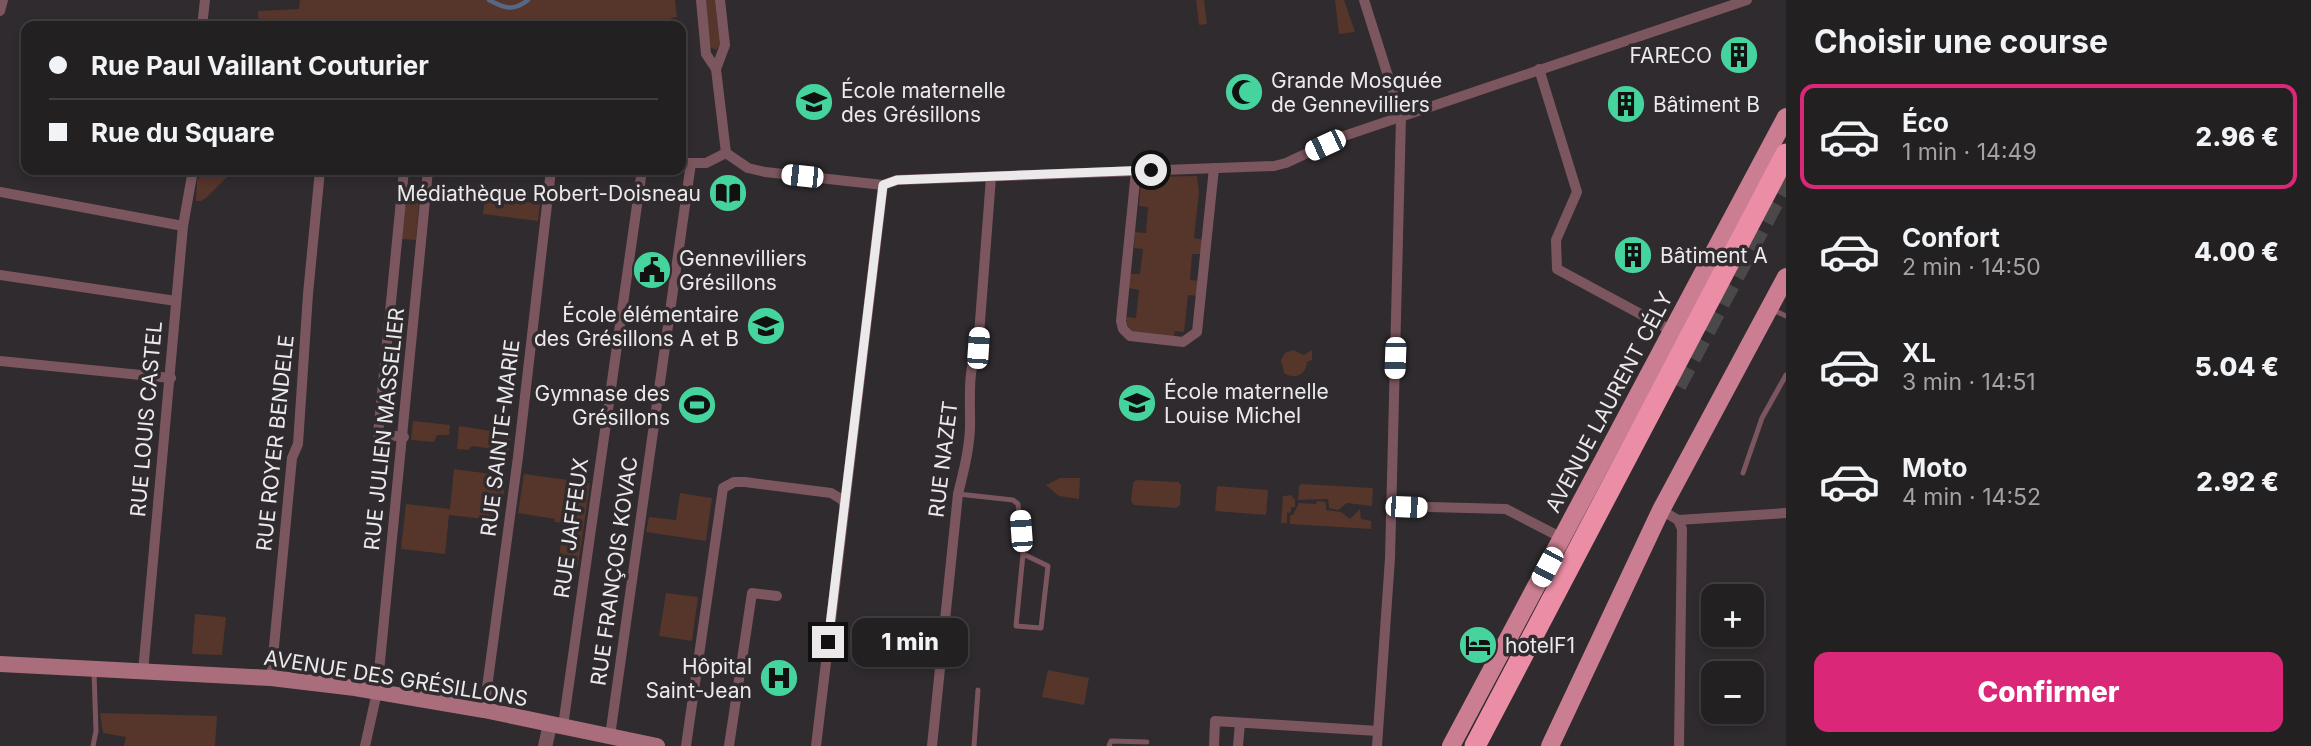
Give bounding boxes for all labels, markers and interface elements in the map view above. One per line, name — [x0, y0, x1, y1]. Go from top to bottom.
text: Choisir une course — [1814, 22, 2108, 61]
building icon: FARECO — [1718, 34, 1760, 76]
place label: FARECO — [1629, 43, 1712, 68]
text: Rue Paul Vaillant Couturier — [91, 50, 429, 81]
place label: Grande Mosquée de Gennevilliers — [1271, 68, 1442, 117]
mosque icon: Grande Mosquée de Gennevilliers — [1223, 71, 1265, 113]
place label: École maternelle des Grésillons — [841, 77, 1006, 127]
school or university icon: École maternelle des Grésillons — [793, 81, 835, 123]
building icon: Bâtiment B — [1605, 83, 1647, 125]
place label: Bâtiment B — [1653, 92, 1760, 117]
icon: car — [1818, 105, 1881, 168]
text: Éco — [1902, 107, 1949, 138]
text: Rue du Square — [91, 117, 275, 148]
text: 2.96 € — [2196, 121, 2279, 152]
car — [1302, 127, 1349, 163]
text: 1 min · 14:49 — [1902, 138, 2037, 166]
route start — [1135, 154, 1167, 186]
car — [781, 163, 824, 189]
library icon: Médiathèque Robert-Doisneau — [707, 172, 749, 214]
place label: Médiathèque Robert-Doisneau — [397, 181, 701, 206]
icon: car — [1818, 220, 1881, 283]
text: Confort — [1902, 222, 2000, 253]
building icon: Bâtiment A — [1612, 234, 1654, 276]
text: 4.00 € — [2194, 236, 2279, 267]
place label: Bâtiment A — [1660, 243, 1768, 268]
place label: Gennevilliers Grésillons — [679, 246, 807, 295]
public building icon: Gennevilliers Grésillons — [631, 249, 673, 291]
text: 2 min · 14:50 — [1902, 253, 2041, 281]
street label: AVENUE LAURENT CÉLY — [1539, 287, 1678, 517]
place label: École élémentaire des Grésillons A et B — [534, 301, 739, 351]
school or university icon: École élémentaire des Grésillons A et B — [745, 305, 787, 347]
street label: RUE JULIEN MASSELIER — [359, 306, 409, 552]
street label: RUE LOUIS CASTEL — [125, 320, 167, 518]
car — [967, 326, 990, 370]
street label: RUE ROYER BENDELE — [251, 334, 299, 552]
icon: car — [1818, 335, 1881, 398]
car — [1384, 337, 1407, 379]
text: XL — [1902, 337, 1936, 368]
street label: RUE SAINTE-MARIE — [476, 338, 524, 538]
text: 5.04 € — [2195, 351, 2279, 382]
text: 3 min · 14:51 — [1902, 368, 2036, 396]
place label: École maternelle Louise Michel — [1164, 378, 1329, 428]
place label: Gymnase des Grésillons — [535, 381, 670, 430]
school or university icon: École maternelle Louise Michel — [1116, 382, 1158, 424]
sports icon: Gymnase des Grésillons — [676, 384, 718, 426]
street label: RUE NAZET — [923, 399, 963, 519]
icon: car — [1818, 450, 1881, 513]
text: Moto — [1902, 452, 1967, 483]
street label: RUE FRANÇOIS KOVAC — [586, 455, 642, 687]
street label: RUE JAFFEUX — [549, 456, 593, 600]
text: 2.92 € — [2196, 466, 2279, 497]
text: 4 min · 14:52 — [1902, 483, 2041, 511]
car — [1385, 496, 1428, 518]
car — [1010, 509, 1033, 553]
car — [1528, 544, 1567, 590]
map controls — [1701, 584, 1764, 724]
button: + — [1701, 584, 1764, 647]
callout: 1 min — [852, 618, 968, 666]
hotel icon: hotelF1 — [1457, 624, 1499, 666]
route end — [812, 626, 844, 658]
text: 1 min — [881, 628, 939, 656]
place label: hotelF1 — [1505, 633, 1575, 658]
street label: AVENUE DES GRÉSILLONS — [262, 644, 530, 711]
button: Confirmer — [1814, 652, 2283, 732]
place label: Hôpital Saint-Jean — [645, 654, 752, 703]
hospital icon: Hôpital Saint-Jean — [758, 657, 800, 699]
button: − — [1701, 661, 1764, 724]

